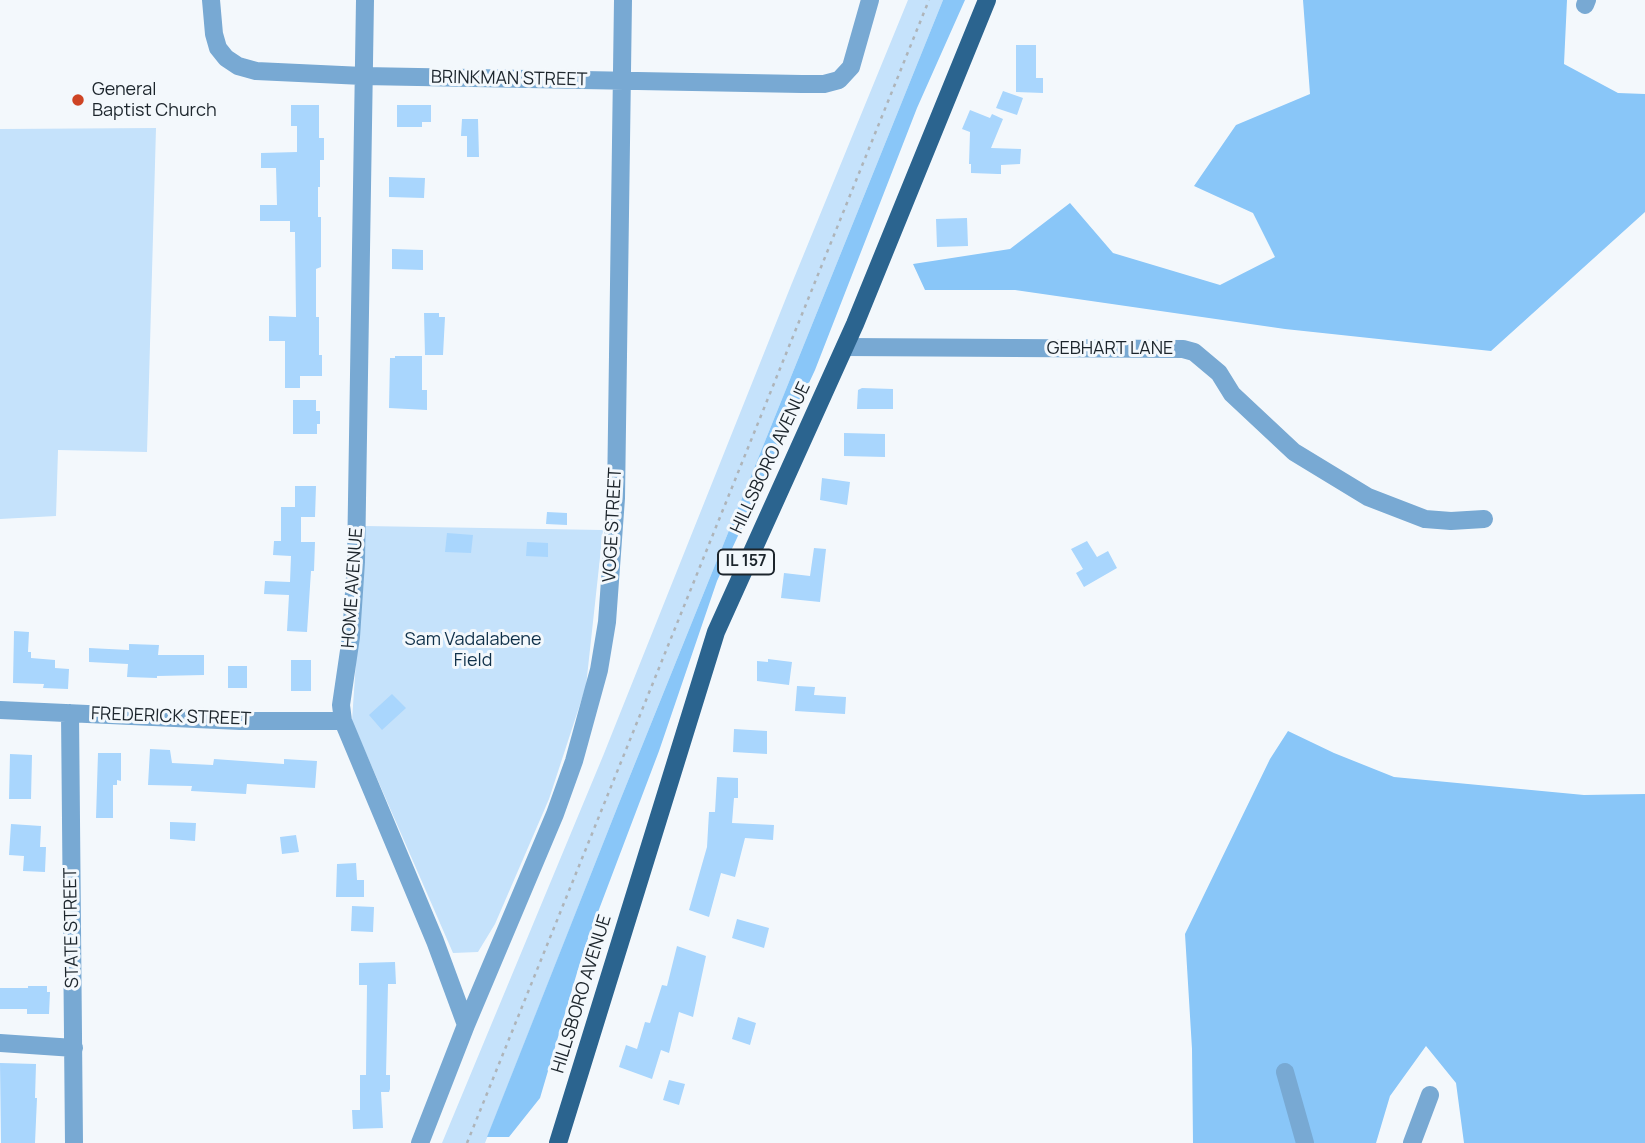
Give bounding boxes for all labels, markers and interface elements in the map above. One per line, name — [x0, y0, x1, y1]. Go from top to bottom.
street label: BRINKMAN STREET — [431, 67, 587, 91]
place label: General Baptist Church — [92, 79, 217, 122]
marker: General Baptist Church — [70, 92, 86, 108]
street label: GEBHART LANE — [1047, 338, 1173, 360]
street label: HILLSBORO AVENUE — [726, 379, 816, 537]
street label: VOGE STREET — [599, 467, 627, 583]
street label: HOME AVENUE — [338, 527, 368, 649]
road number: IL 157 — [718, 550, 774, 575]
park label: Sam Vadalabene Field — [405, 629, 541, 672]
street label: FREDERICK STREET — [91, 703, 251, 731]
street label: STATE STREET — [60, 867, 84, 989]
street label: HILLSBORO AVENUE — [548, 912, 616, 1076]

